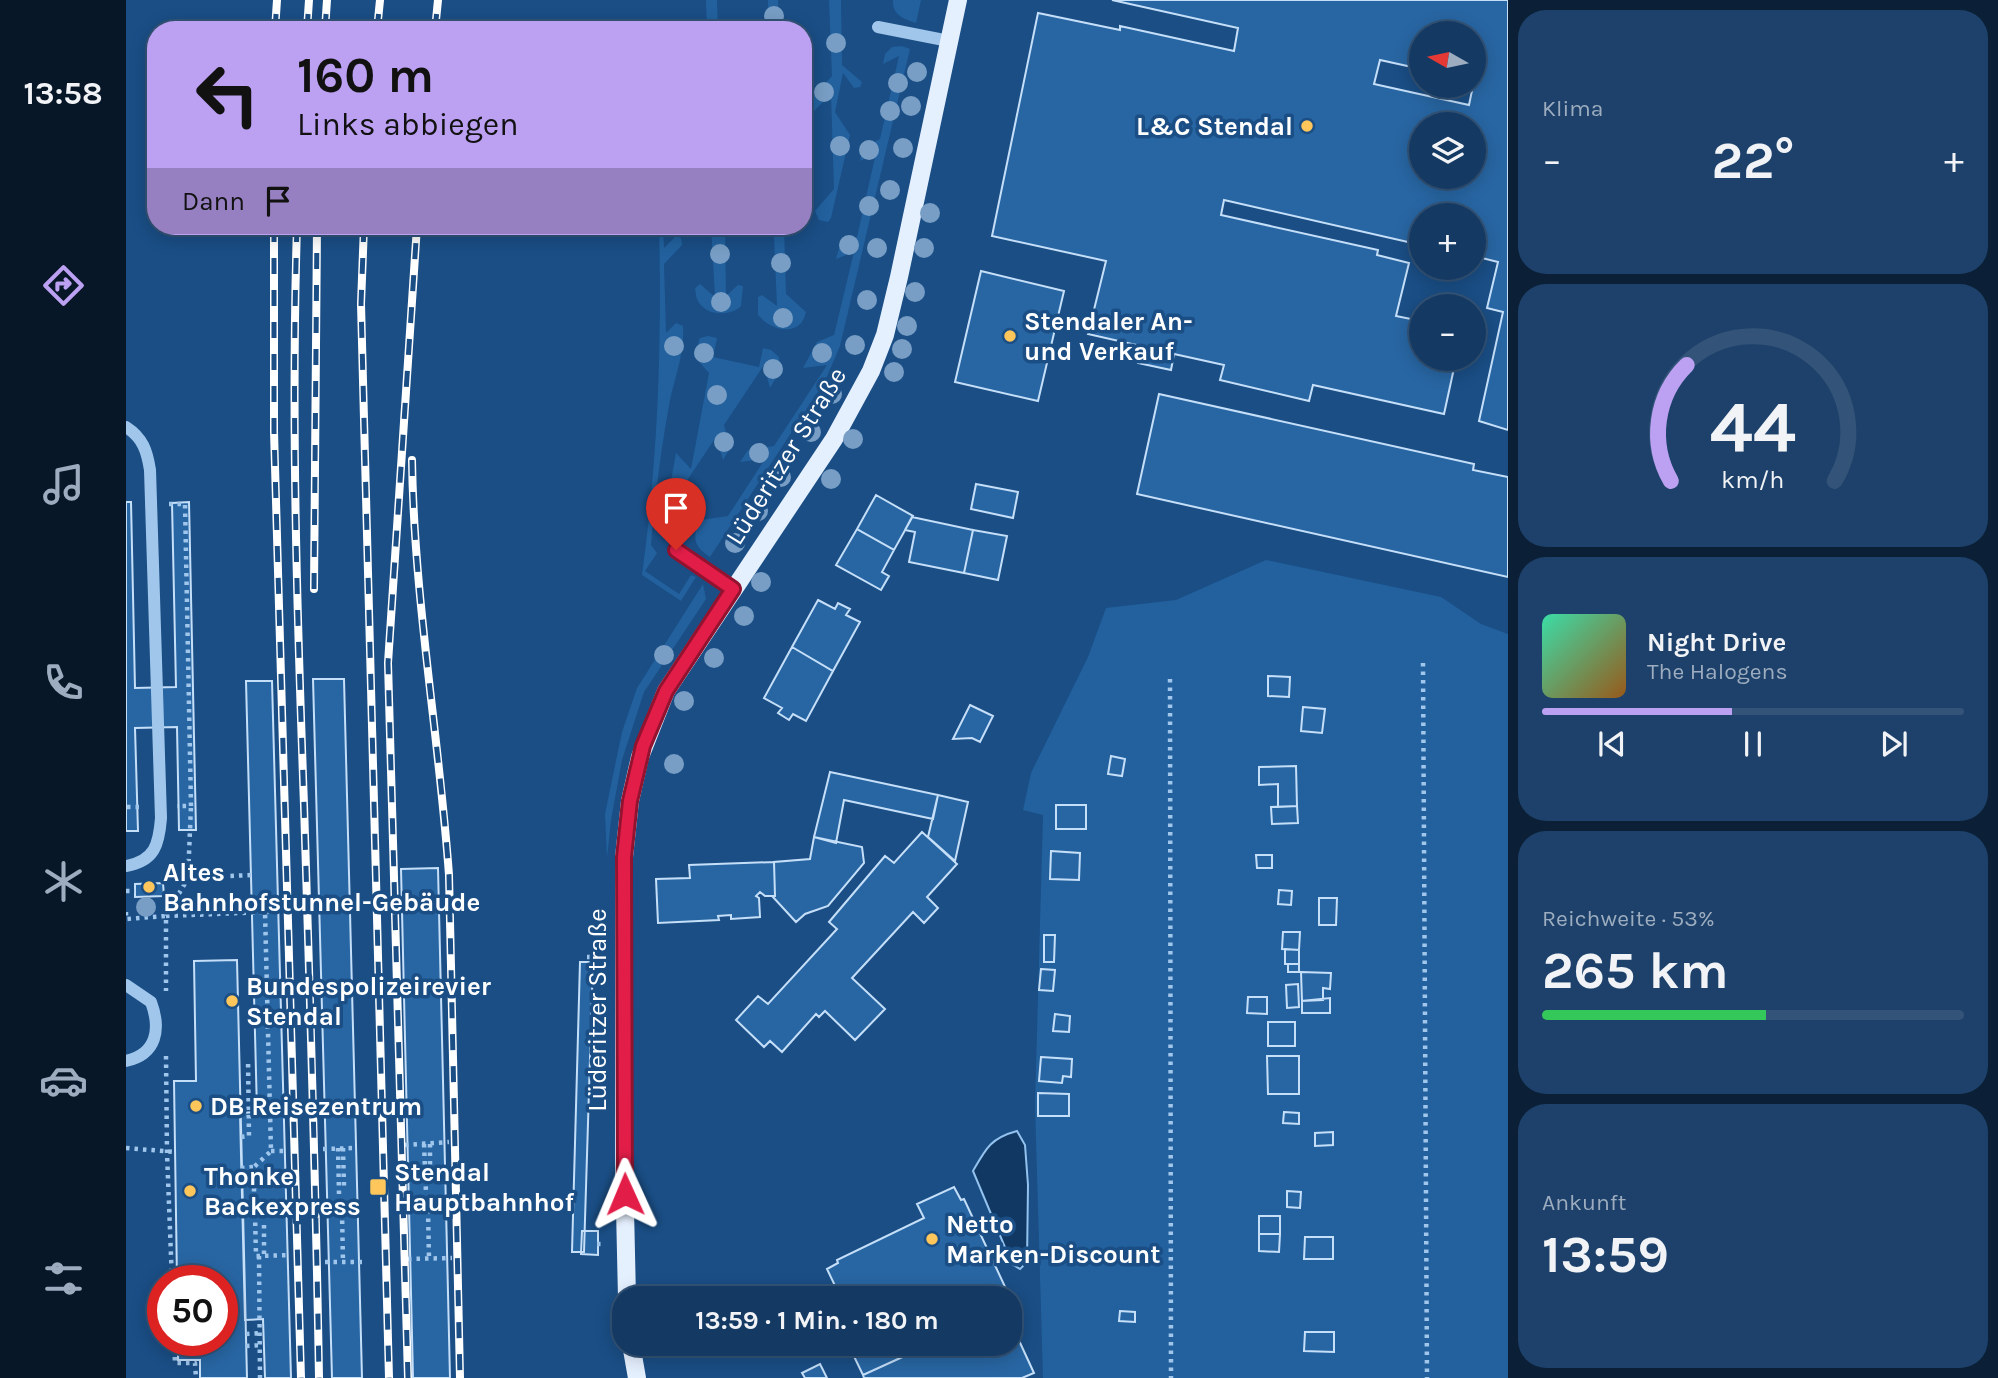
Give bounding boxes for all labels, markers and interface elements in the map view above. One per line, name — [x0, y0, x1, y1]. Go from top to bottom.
north arrow — [1409, 21, 1486, 98]
map controls — [1409, 21, 1486, 371]
text: 160 m — [297, 47, 434, 104]
icon: left — [182, 49, 273, 140]
text: 13:58 — [23, 75, 103, 112]
text: Klima — [1542, 95, 1603, 122]
text: Links abbiegen — [297, 106, 519, 143]
place label: L&C Stendal — [1136, 111, 1293, 142]
button: layers — [1409, 112, 1486, 189]
marker: L&C Stendal — [1299, 118, 1315, 134]
text: 22° — [1711, 130, 1795, 191]
text: − — [1542, 138, 1562, 183]
text: + — [1944, 138, 1964, 183]
icon: arrive — [259, 182, 297, 220]
text: Dann — [182, 186, 245, 217]
button: + — [1409, 203, 1486, 280]
icon: directions — [39, 261, 88, 310]
button: − — [1409, 294, 1486, 371]
place label: Stendaler An- und Verkauf — [1024, 306, 1193, 367]
marker: Stendaler An- und Verkauf — [1002, 328, 1018, 344]
street label: Lüderitzer Straße — [719, 362, 853, 550]
text: 44 — [1710, 385, 1796, 470]
icon: music — [39, 460, 88, 509]
text: km/h — [1721, 465, 1785, 494]
pin — [646, 478, 706, 550]
icon: arrive — [657, 489, 695, 527]
text: Night Drive — [1647, 627, 1786, 658]
icon: phone — [39, 658, 88, 707]
text: The Halogens — [1647, 658, 1787, 685]
icon: previous — [1593, 725, 1631, 763]
icon: pause — [1734, 725, 1772, 763]
icon: next — [1875, 725, 1913, 763]
icon: climate — [39, 857, 88, 906]
place label: Altes Bahnhofstunnel-Gebäude — [163, 857, 480, 918]
marker: Altes Bahnhofstunnel-Gebäude — [141, 879, 157, 895]
text: Reichweite · 53% — [1542, 905, 1715, 932]
street label: Lüderitzer Straße — [582, 908, 613, 1112]
text: 265 km — [1542, 940, 1729, 1001]
place label: Bundespolizeirevier Stendal — [246, 971, 492, 1032]
marker: Bundespolizeirevier Stendal — [224, 993, 240, 1009]
icon: car — [39, 1056, 88, 1105]
place label: DB Reisezentrum — [210, 1091, 422, 1122]
marker: DB Reisezentrum — [188, 1098, 204, 1114]
place label: Stendal Hauptbahnhof — [394, 1157, 574, 1218]
position arrow — [588, 1157, 662, 1231]
place label: Thonke Backexpress — [204, 1161, 361, 1222]
marker: Stendal Hauptbahnhof — [368, 1177, 388, 1197]
marker: Thonke Backexpress — [182, 1183, 198, 1199]
text: Ankunft — [1542, 1189, 1626, 1216]
place label: Netto Marken-Discount — [946, 1209, 1161, 1270]
text: 13:59 — [1542, 1224, 1669, 1285]
marker: Netto Marken-Discount — [924, 1231, 940, 1247]
icon: filters — [39, 1254, 88, 1303]
speed limit sign: 50 — [147, 1265, 238, 1356]
text: 13:59 · 1 Min. · 180 m — [695, 1305, 939, 1336]

